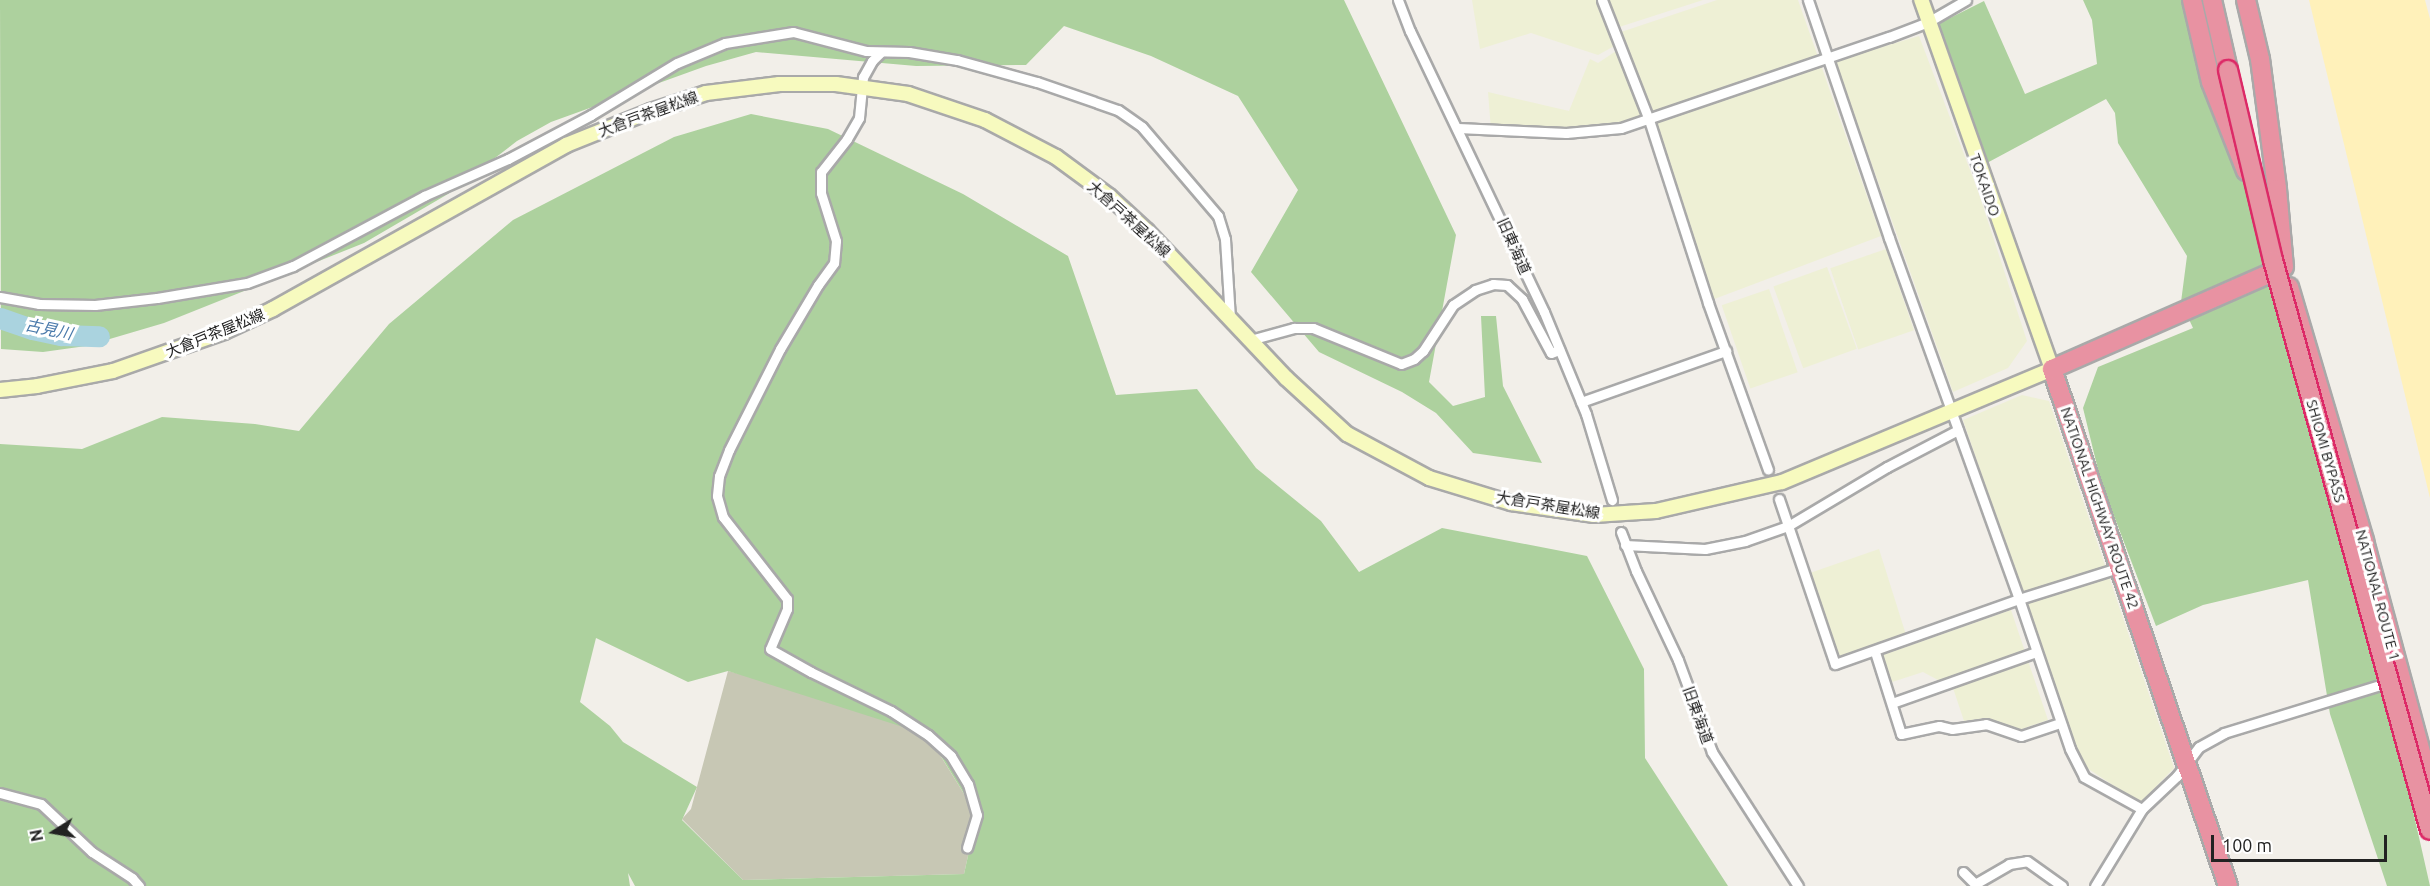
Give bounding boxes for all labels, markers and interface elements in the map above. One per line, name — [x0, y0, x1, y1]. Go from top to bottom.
street label: 大倉戸茶屋松線 — [596, 88, 700, 140]
street label: TOKAIDO — [1966, 151, 2004, 219]
street label: 大倉戸茶屋松線 — [1084, 177, 1174, 261]
street label: 旧東海道 — [1494, 215, 1534, 277]
street label: 大倉戸茶屋松線 — [163, 305, 267, 361]
water label: 古見川 — [24, 315, 74, 343]
street label: SHIOMI BYPASS — [2303, 398, 2349, 504]
street label: NATIONAL HIGHWAY ROUTE 42 — [2057, 405, 2143, 611]
street label: 大倉戸茶屋松線 — [1495, 488, 1601, 522]
street label: NATIONAL ROUTE 1 — [2352, 528, 2404, 662]
street label: 旧東海道 — [1679, 684, 1717, 746]
north arrow — [24, 802, 84, 862]
scale bar — [2214, 823, 2390, 861]
text: N — [26, 828, 46, 843]
text: 100 m — [2222, 835, 2272, 855]

